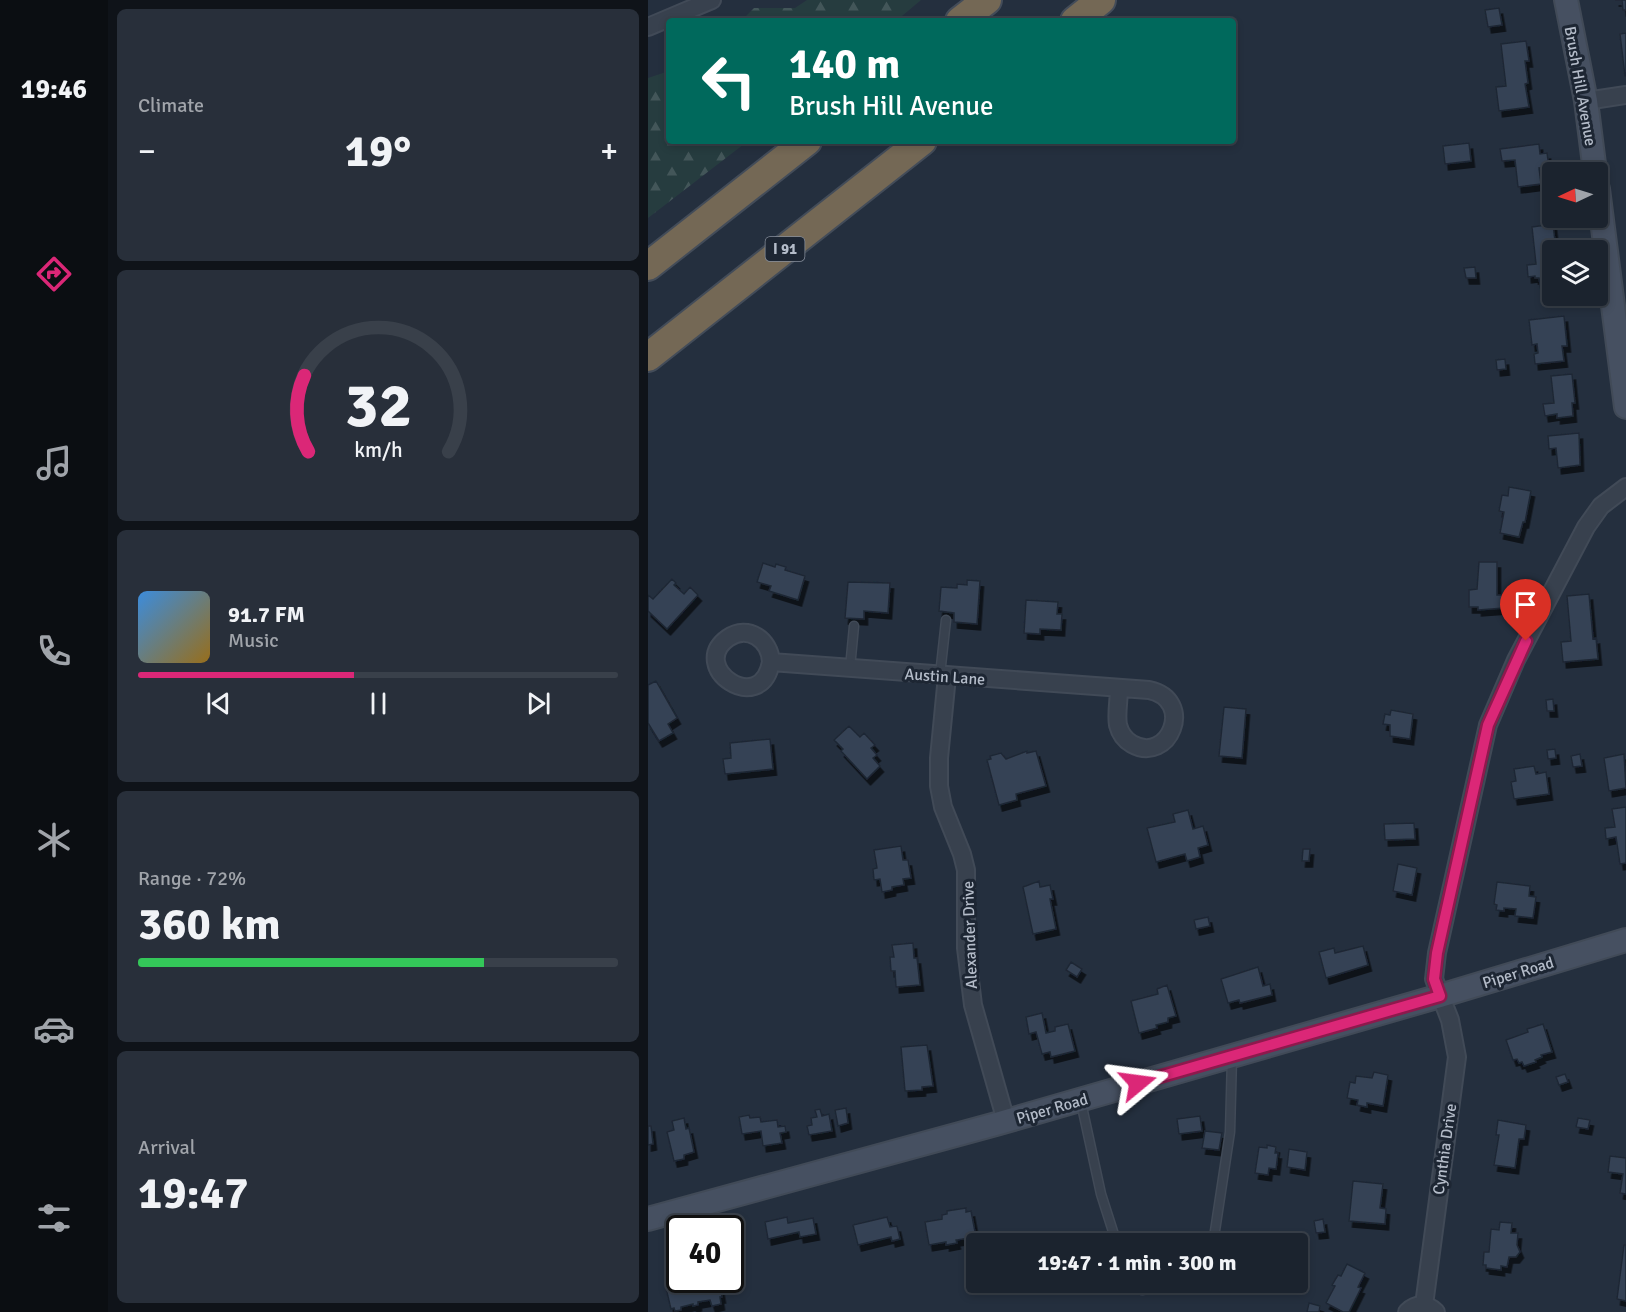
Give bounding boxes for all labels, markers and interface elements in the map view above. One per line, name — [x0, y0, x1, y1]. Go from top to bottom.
street label: Brush Hill Avenue — [1560, 25, 1600, 148]
text: 140 m — [789, 39, 900, 90]
icon: left — [690, 42, 768, 120]
text: 19:46 — [21, 73, 87, 106]
text: Brush Hill Avenue — [789, 90, 994, 123]
text: Climate — [138, 93, 204, 118]
text: 19° — [345, 124, 411, 179]
text: − — [138, 131, 156, 172]
text: + — [600, 131, 618, 172]
north arrow — [1542, 162, 1608, 228]
map controls — [1542, 162, 1608, 306]
road number: I 91 — [766, 237, 804, 261]
button: layers — [1542, 240, 1608, 306]
icon: directions — [33, 253, 75, 295]
text: 32 — [344, 368, 412, 445]
text: km/h — [354, 438, 402, 464]
icon: music — [33, 442, 75, 484]
pin — [1500, 579, 1551, 641]
icon: arrive — [1509, 588, 1542, 621]
text: 91.7 FM — [228, 601, 305, 628]
text: Music — [228, 628, 279, 653]
icon: phone — [33, 630, 75, 672]
street label: Austin Lane — [904, 664, 986, 690]
icon: previous — [202, 687, 235, 720]
icon: pause — [362, 687, 395, 720]
icon: next — [522, 687, 555, 720]
icon: climate — [33, 819, 75, 861]
text: Range · 72% — [138, 866, 246, 891]
street label: Alexander Drive — [958, 881, 982, 989]
text: 360 km — [138, 897, 281, 952]
street label: Piper Road — [1480, 953, 1556, 993]
icon: car — [33, 1008, 75, 1050]
position arrow — [1106, 1051, 1170, 1115]
street label: Piper Road — [1014, 1089, 1090, 1129]
street label: Cynthia Drive — [1429, 1102, 1461, 1196]
text: Arrival — [138, 1135, 196, 1160]
text: 19:47 — [138, 1166, 248, 1221]
icon: filters — [33, 1197, 75, 1239]
speed limit sign: 40 — [666, 1215, 744, 1293]
text: 19:47 · 1 min · 300 m — [1037, 1249, 1237, 1276]

